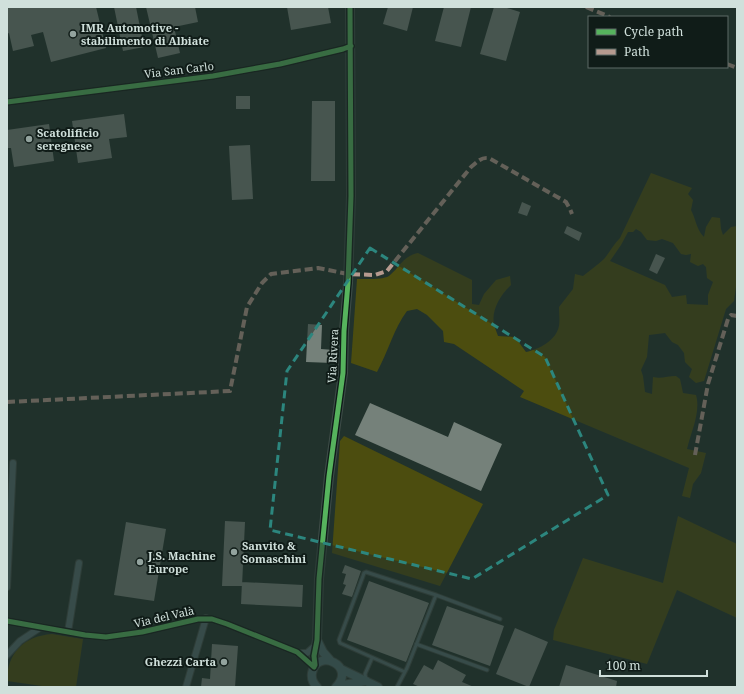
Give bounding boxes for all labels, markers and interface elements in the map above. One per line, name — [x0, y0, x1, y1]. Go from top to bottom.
legend — [588, 16, 728, 68]
place label: IMR Automotive - stabilimento di Albiate — [81, 20, 209, 48]
text: Cycle path — [624, 23, 684, 40]
marker: IMR Automotive - stabilimento di Albiate — [68, 29, 78, 39]
text: Path — [624, 43, 650, 60]
street label: Via San Carlo — [143, 58, 215, 81]
place label: Scatolificio seregnese — [37, 125, 99, 153]
marker: Scatolificio seregnese — [24, 134, 34, 144]
street label: Via Rivera — [324, 329, 341, 383]
place label: Sanvito & Somaschini — [242, 538, 306, 566]
marker: Sanvito & Somaschini — [229, 547, 239, 557]
place label: J.S. Machine Europe — [147, 548, 216, 576]
marker: J.S. Machine Europe — [135, 557, 145, 567]
street label: Via del Valà — [132, 602, 196, 631]
scale bar — [600, 652, 707, 678]
place label: Ghezzi Carta — [145, 654, 216, 669]
marker: Ghezzi Carta — [219, 657, 229, 667]
text: 100 m — [606, 657, 641, 674]

